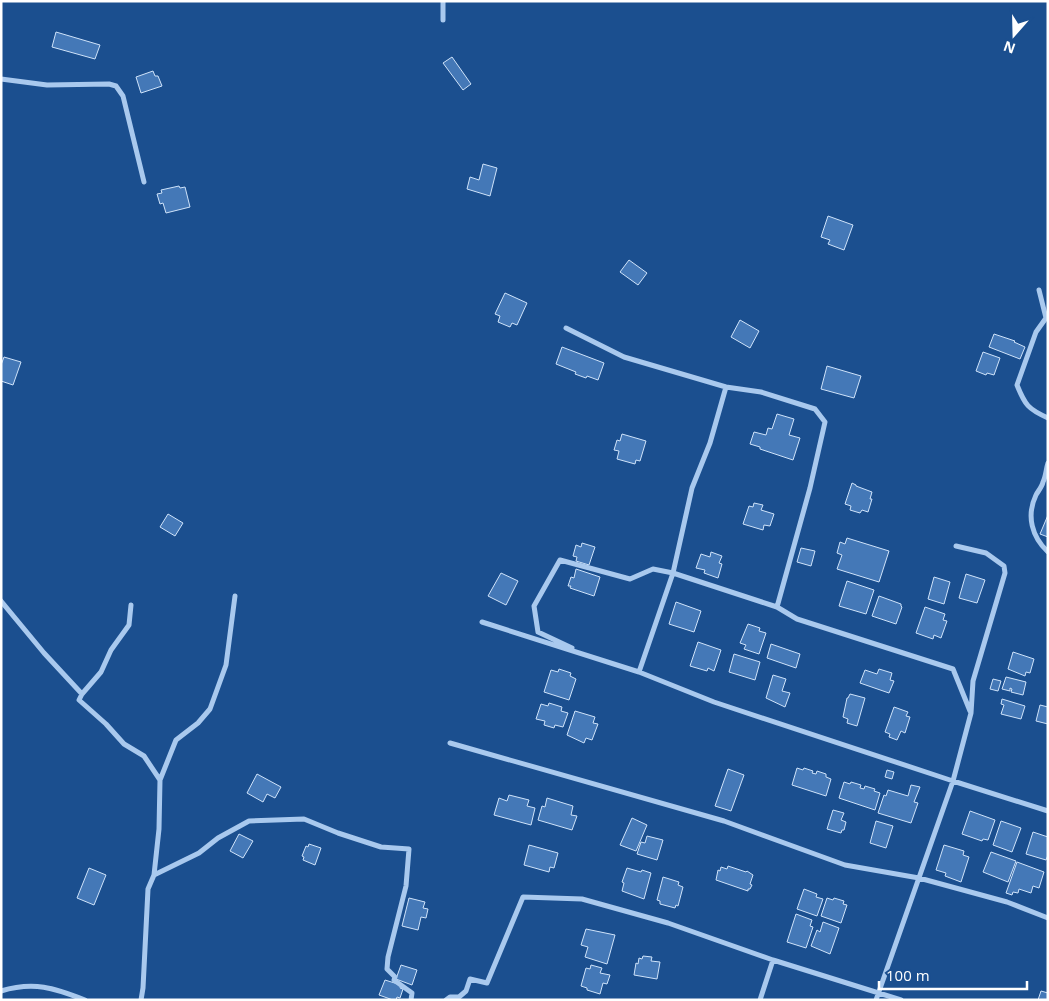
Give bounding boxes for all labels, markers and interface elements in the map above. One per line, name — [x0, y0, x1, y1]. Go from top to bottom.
north arrow — [989, 10, 1039, 60]
text: N — [1001, 37, 1018, 59]
scale bar — [879, 958, 1026, 990]
text: 100 m — [886, 965, 930, 985]

